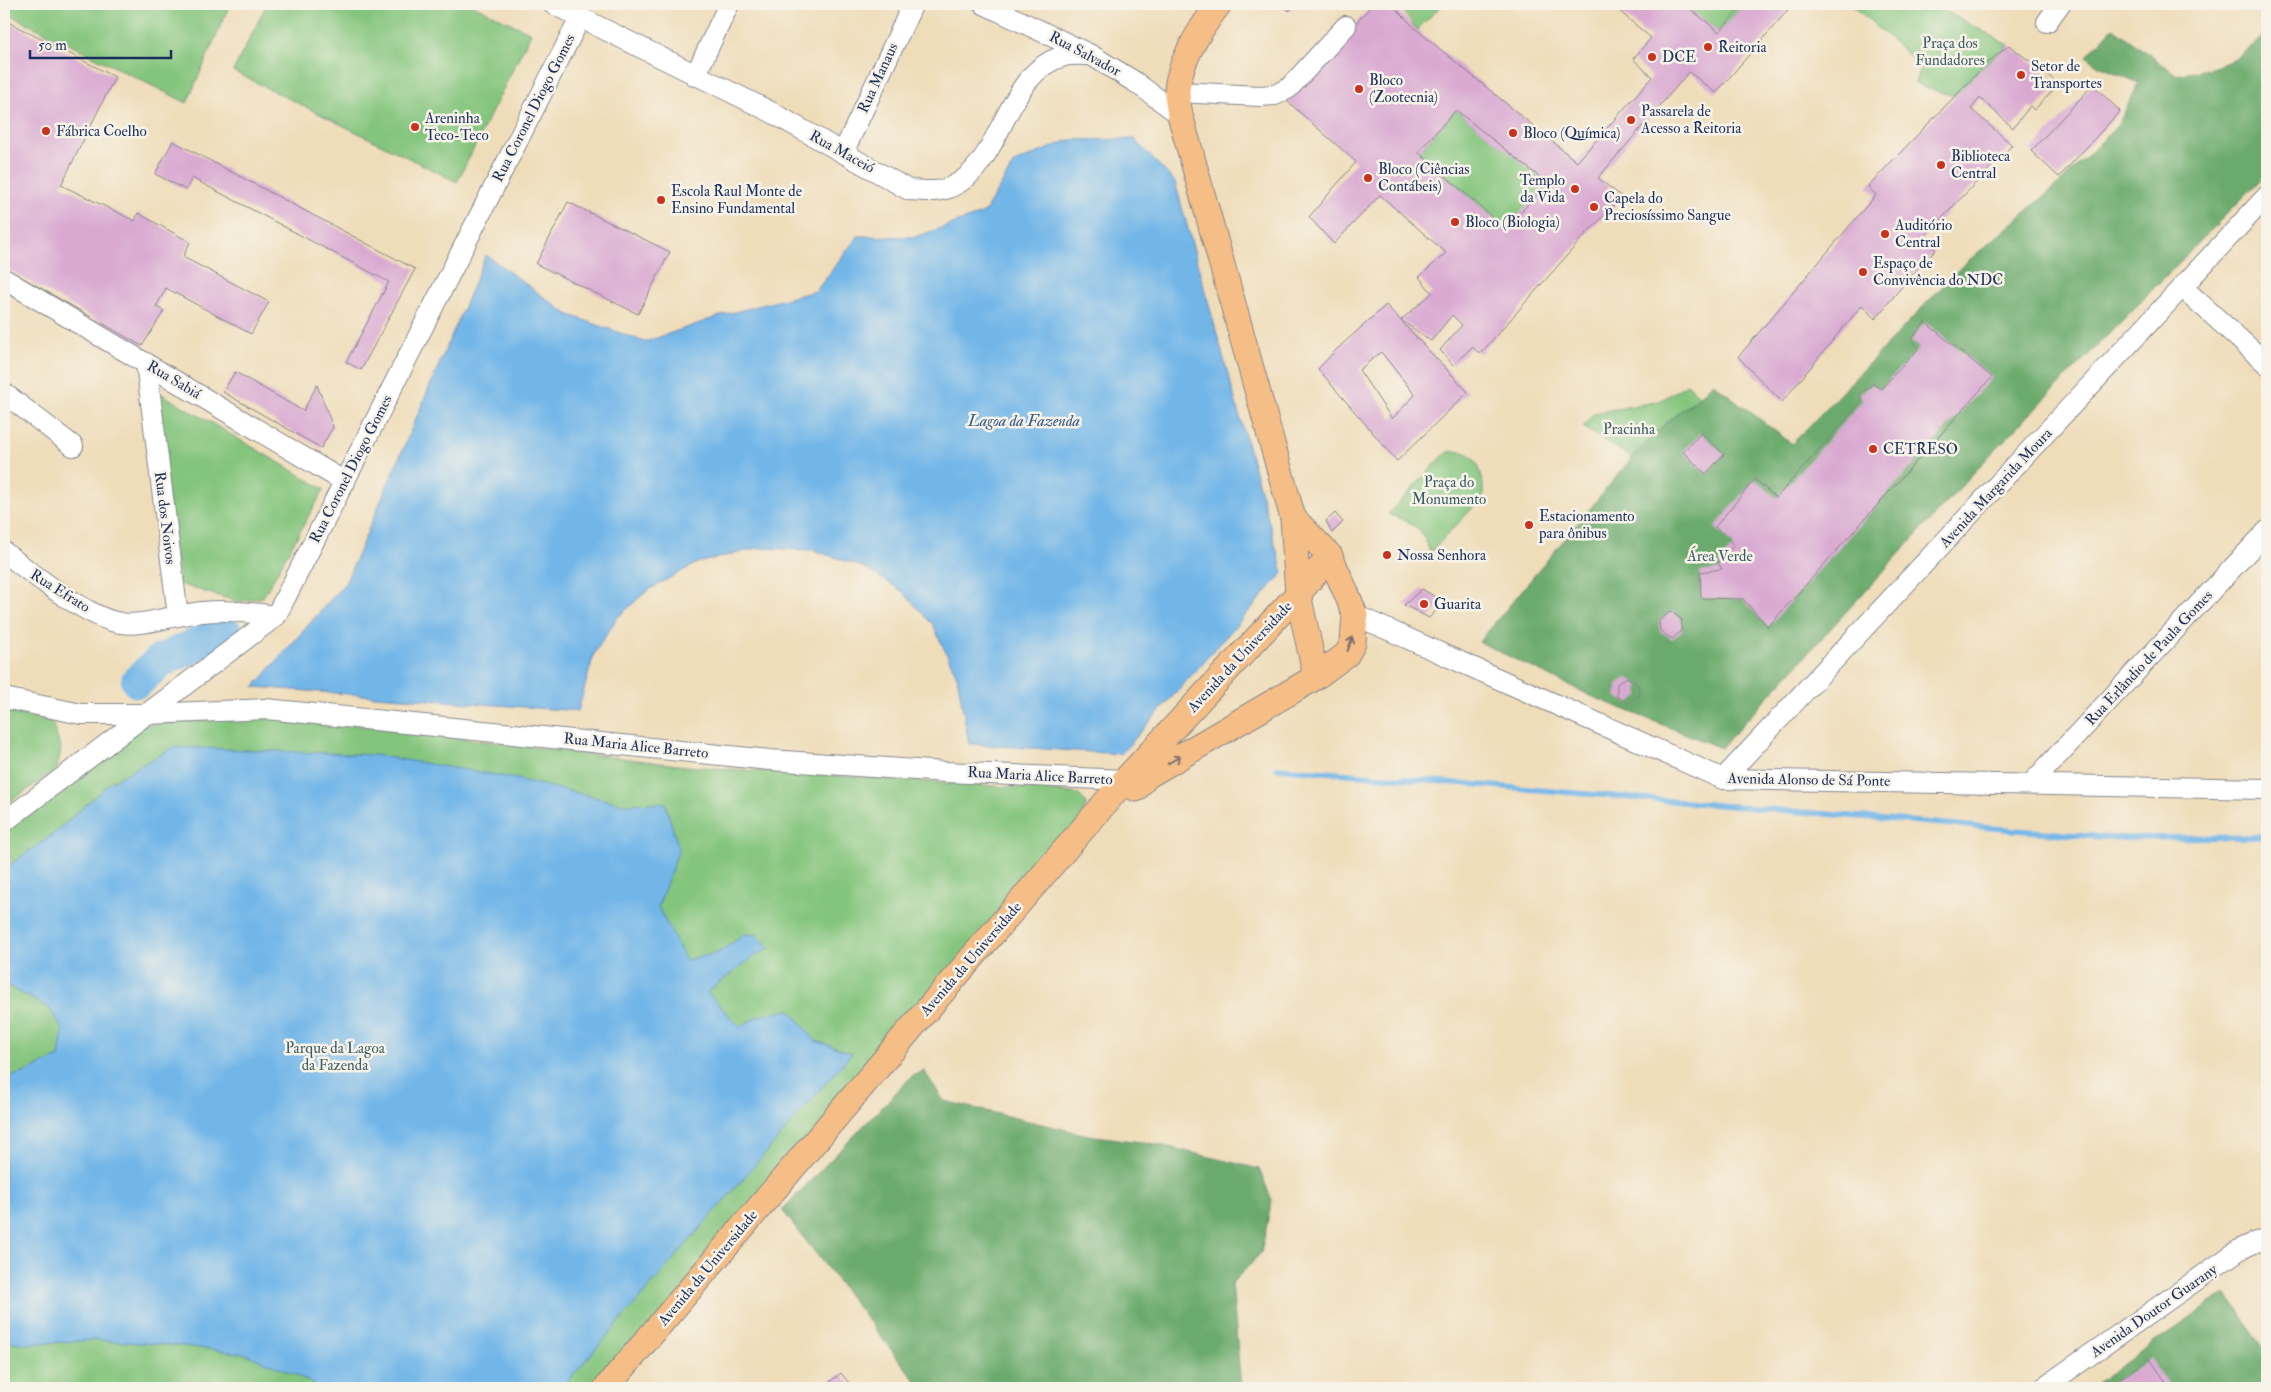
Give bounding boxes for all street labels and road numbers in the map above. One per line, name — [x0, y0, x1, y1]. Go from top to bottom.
street label: Rua Salvador — [1046, 27, 1125, 81]
street label: Rua Coronel Diogo Gomes — [488, 31, 580, 185]
street label: Rua Manaus — [854, 40, 902, 116]
street label: Rua Maceió — [806, 126, 878, 178]
street label: Rua Sabiá — [144, 356, 205, 404]
street label: Rua Coronel Diogo Gomes — [305, 392, 397, 546]
street label: Avenida Margarida Moura — [1935, 424, 2057, 553]
street label: Rua dos Noivos — [150, 470, 180, 566]
street label: Rua Efrato — [26, 565, 94, 617]
street label: Rua Erlândio de Paula Gomes — [2081, 586, 2217, 730]
street label: Avenida da Universidade — [1183, 597, 1296, 717]
street label: Rua Maria Alice Barreto — [563, 729, 709, 763]
street label: Rua Maria Alice Barreto — [967, 763, 1113, 789]
street label: Avenida Alonso de Sá Ponte — [1726, 769, 1891, 791]
street label: Avenida da Universidade — [916, 898, 1026, 1021]
street label: Avenida da Universidade — [653, 1206, 762, 1330]
street label: Avenida Doutor Guarany — [2086, 1260, 2221, 1363]

